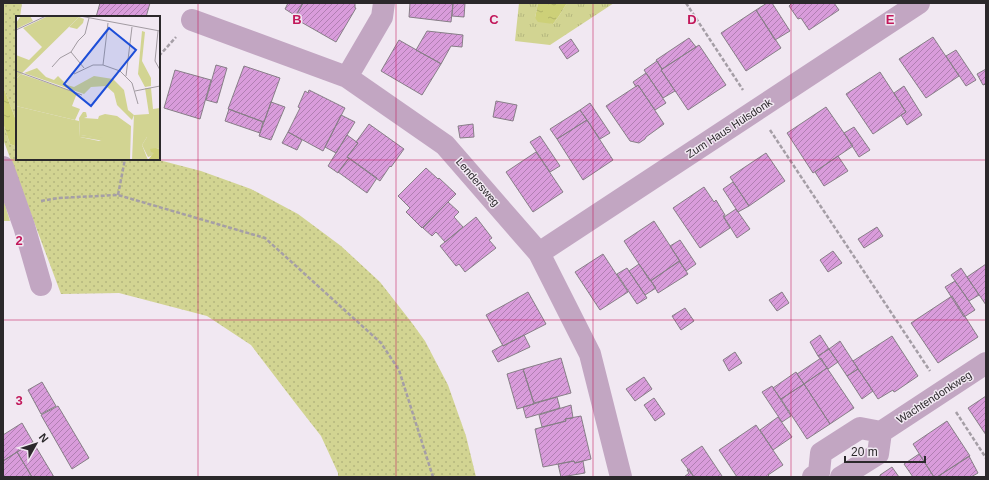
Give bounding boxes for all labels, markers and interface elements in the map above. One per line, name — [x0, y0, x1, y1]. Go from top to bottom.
text: B — [292, 12, 302, 27]
text: C — [489, 12, 499, 27]
text: D — [687, 12, 697, 27]
text: E — [886, 12, 895, 27]
inset map — [16, 16, 160, 160]
street label: Zum Haus Hülsdonk — [684, 96, 774, 160]
street label: Lendersweg — [454, 155, 502, 209]
text: 2 — [15, 233, 23, 248]
street label: Wachtendonkweg — [894, 368, 974, 426]
text: 3 — [15, 393, 23, 408]
north arrow — [16, 424, 56, 464]
text: N — [37, 431, 51, 445]
scale bar — [845, 438, 925, 464]
text: 20 m — [851, 445, 878, 459]

